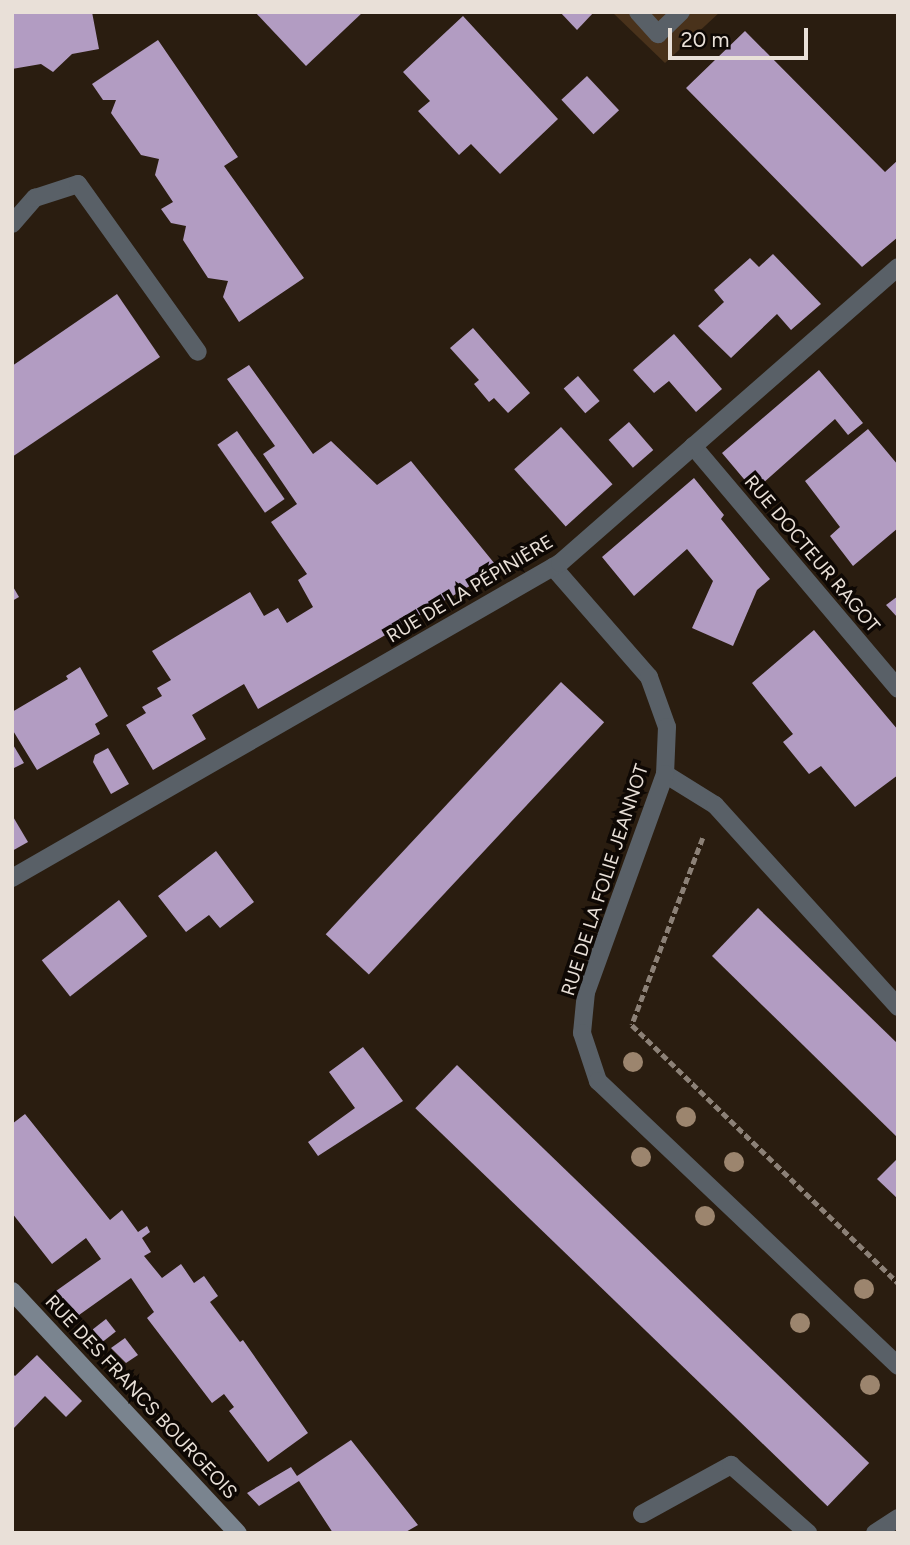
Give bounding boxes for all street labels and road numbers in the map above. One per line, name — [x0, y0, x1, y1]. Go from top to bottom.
street label: RUE DOCTEUR RAGOT — [740, 471, 884, 637]
street label: RUE DE LA PÉPINIÈRE — [383, 530, 557, 648]
street label: RUE DE LA FOLIE JEANNOT — [557, 761, 653, 999]
street label: RUE DES FRANCS BOURGEOIS — [40, 1290, 242, 1504]

